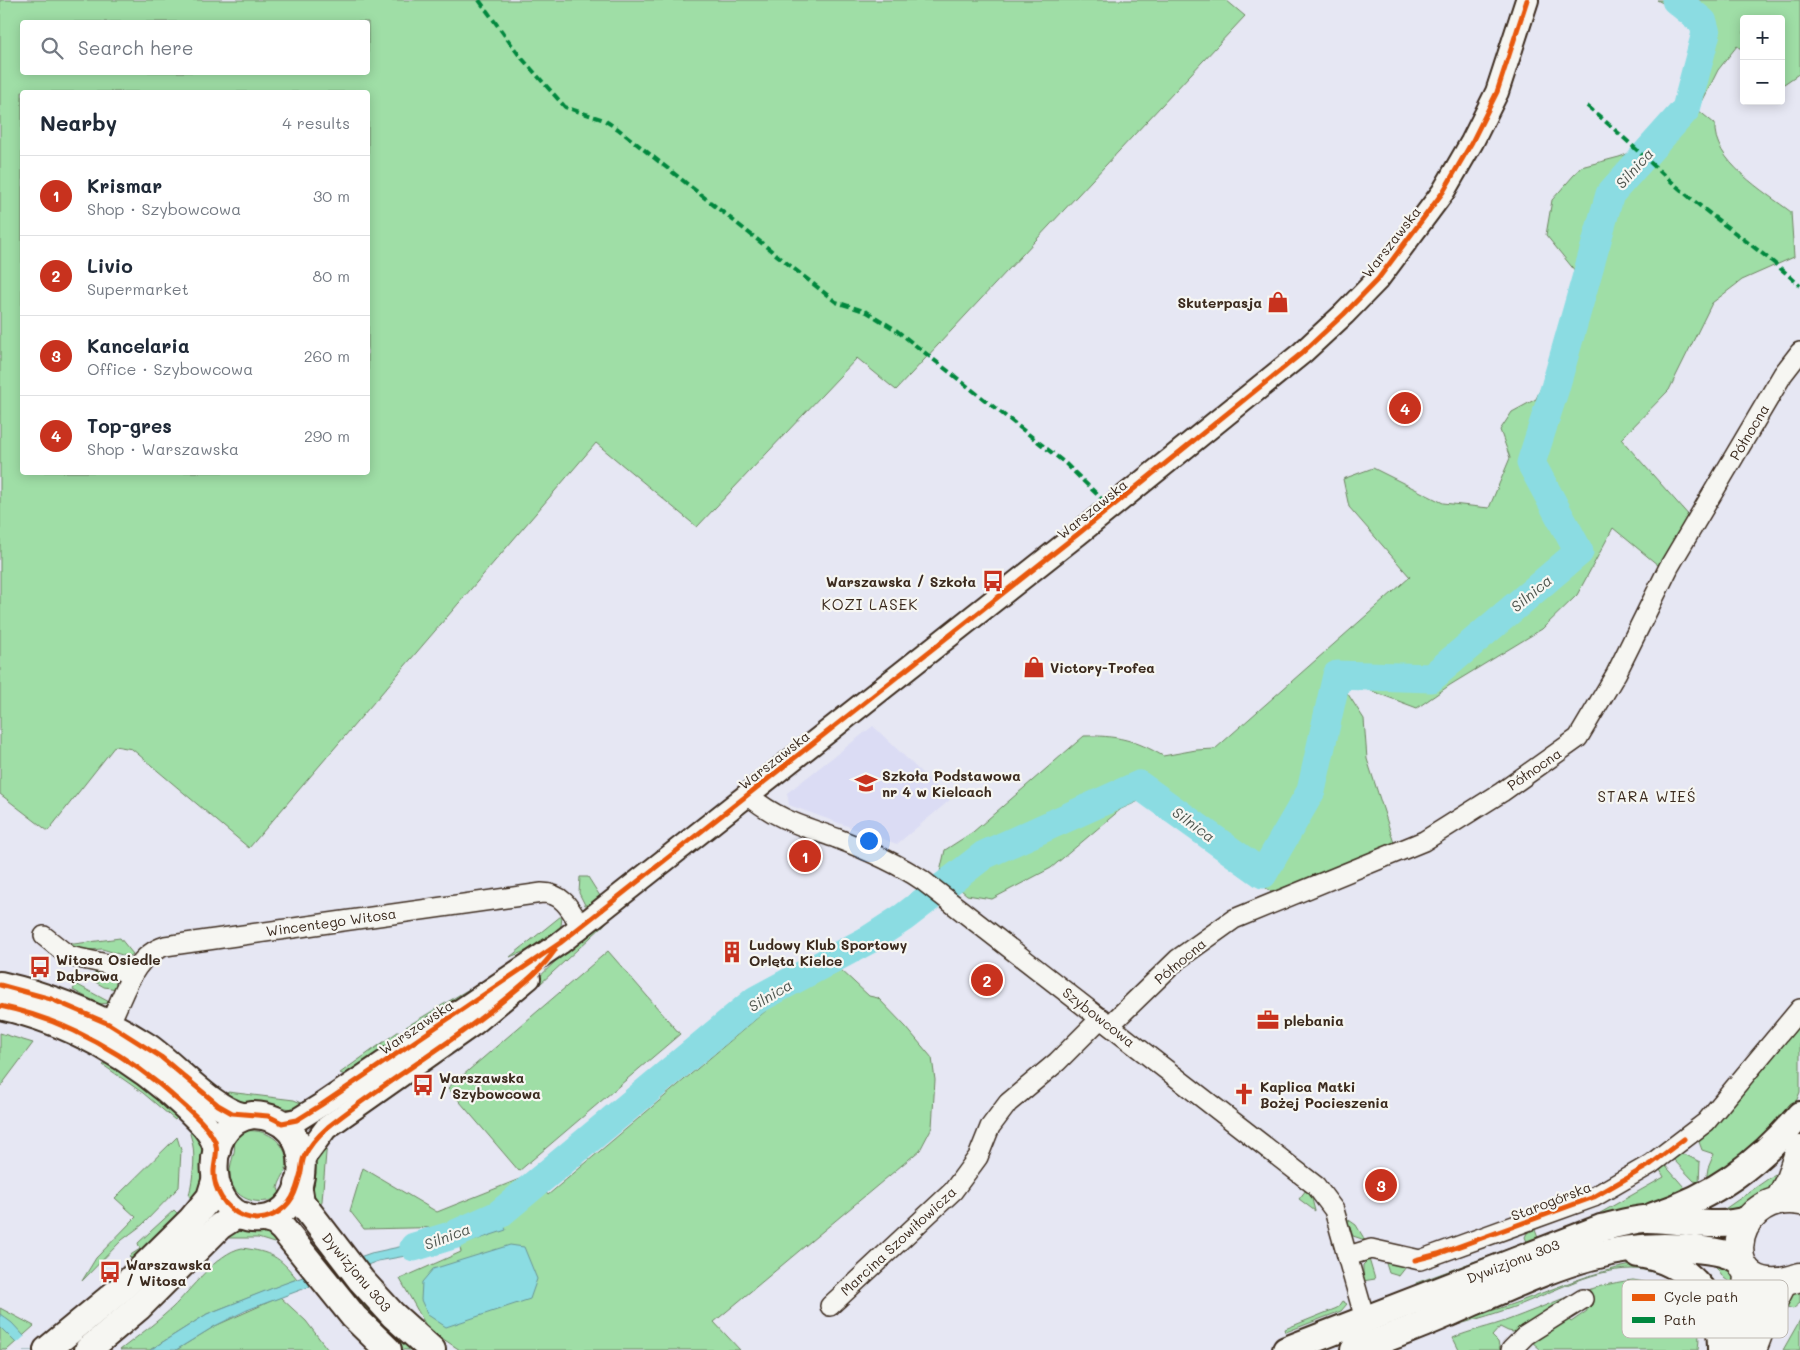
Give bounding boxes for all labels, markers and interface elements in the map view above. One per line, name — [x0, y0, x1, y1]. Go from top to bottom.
map controls — [1740, 15, 1785, 105]
button: + — [1740, 15, 1785, 60]
search box — [20, 20, 370, 75]
icon: search — [38, 34, 66, 62]
text: Search here — [78, 35, 194, 60]
button: − — [1740, 60, 1785, 105]
text: Nearby — [40, 109, 117, 136]
text: 4 results — [282, 112, 350, 133]
water label: Silnica — [1611, 144, 1657, 192]
text: Krismar — [87, 173, 162, 198]
text: 1 — [52, 185, 60, 206]
text: 30 m — [313, 185, 350, 206]
text: Shop · Szybowcowa — [87, 198, 241, 219]
street label: Warszawska — [1357, 203, 1425, 281]
text: Livio — [87, 253, 133, 278]
text: 2 — [52, 265, 60, 286]
text: 80 m — [313, 265, 350, 286]
text: Supermarket — [87, 278, 189, 299]
shop icon: Skuterpasja — [1265, 289, 1291, 315]
place label: Skuterpasja — [1177, 293, 1262, 312]
text: Kancelaria — [87, 333, 190, 358]
text: 3 — [51, 345, 61, 366]
text: 260 m — [304, 345, 350, 366]
text: Office · Szybowcowa — [87, 358, 253, 379]
pin: 4 — [1389, 389, 1421, 427]
street label: Północna — [1725, 401, 1773, 463]
text: Top-gres — [87, 413, 172, 438]
text: 4 — [51, 425, 61, 446]
text: 290 m — [304, 425, 350, 446]
text: Shop · Warszawska — [87, 438, 239, 459]
street label: Warszawska — [1053, 475, 1131, 543]
bus stop icon: Warszawska / Szkoła — [980, 568, 1006, 594]
water label: Silnica — [1506, 570, 1556, 616]
place label: Warszawska / Szkoła — [826, 572, 976, 591]
district label: KOZI LASEK — [822, 594, 918, 614]
shop icon: Victory-Trofea — [1021, 654, 1047, 680]
place label: Victory-Trofea — [1050, 658, 1155, 677]
street label: Warszawska — [735, 726, 813, 794]
street label: Północna — [1503, 743, 1565, 795]
place label: Szkoła Podstawowa nr 4 w Kielcach — [882, 766, 1021, 801]
school or university icon: Szkoła Podstawowa nr 4 w Kielcach — [853, 770, 879, 796]
district label: STARA WIEŚ — [1598, 786, 1696, 806]
water label: Silnica — [1169, 802, 1219, 846]
your location — [856, 828, 882, 854]
pin: 1 — [789, 837, 821, 875]
street label: Wincentego Witosa — [265, 903, 397, 941]
street label: Północna — [1150, 934, 1210, 988]
place label: Ludowy Klub Sportowy Orlęta Kielce — [749, 935, 908, 970]
building icon: Ludowy Klub Sportowy Orlęta Kielce — [719, 939, 745, 965]
place label: Witosa Osiedle Dąbrowa — [56, 950, 161, 985]
bus stop icon: Witosa Osiedle Dąbrowa — [27, 954, 53, 980]
pin: 2 — [971, 961, 1003, 999]
water label: Silnica — [744, 974, 796, 1016]
street label: Szybowcowa — [1059, 983, 1139, 1051]
street label: Warszawska — [375, 995, 457, 1059]
office icon: plebania — [1255, 1007, 1281, 1033]
place label: plebania — [1284, 1011, 1344, 1030]
place label: Warszawska / Szybowcowa — [439, 1068, 541, 1103]
bus stop icon: Warszawska / Szybowcowa — [410, 1072, 436, 1098]
place label: Kaplica Matki Bożej Pocieszenia — [1260, 1077, 1389, 1112]
church icon: Kaplica Matki Bożej Pocieszenia — [1231, 1081, 1257, 1107]
pin: 3 — [1365, 1166, 1397, 1204]
street label: Starogórska — [1508, 1177, 1594, 1225]
street label: Marcina Szowiłowicza — [836, 1182, 960, 1300]
water label: Silnica — [421, 1218, 473, 1254]
street label: Dywizjonu 303 — [318, 1228, 396, 1316]
street label: Dywizjonu 303 — [1464, 1235, 1562, 1287]
place label: Warszawska / Witosa — [126, 1255, 212, 1290]
bus stop icon: Warszawska / Witosa — [97, 1259, 123, 1285]
legend — [1622, 1280, 1788, 1338]
text: Cycle path — [1664, 1287, 1738, 1306]
text: Path — [1664, 1310, 1695, 1329]

